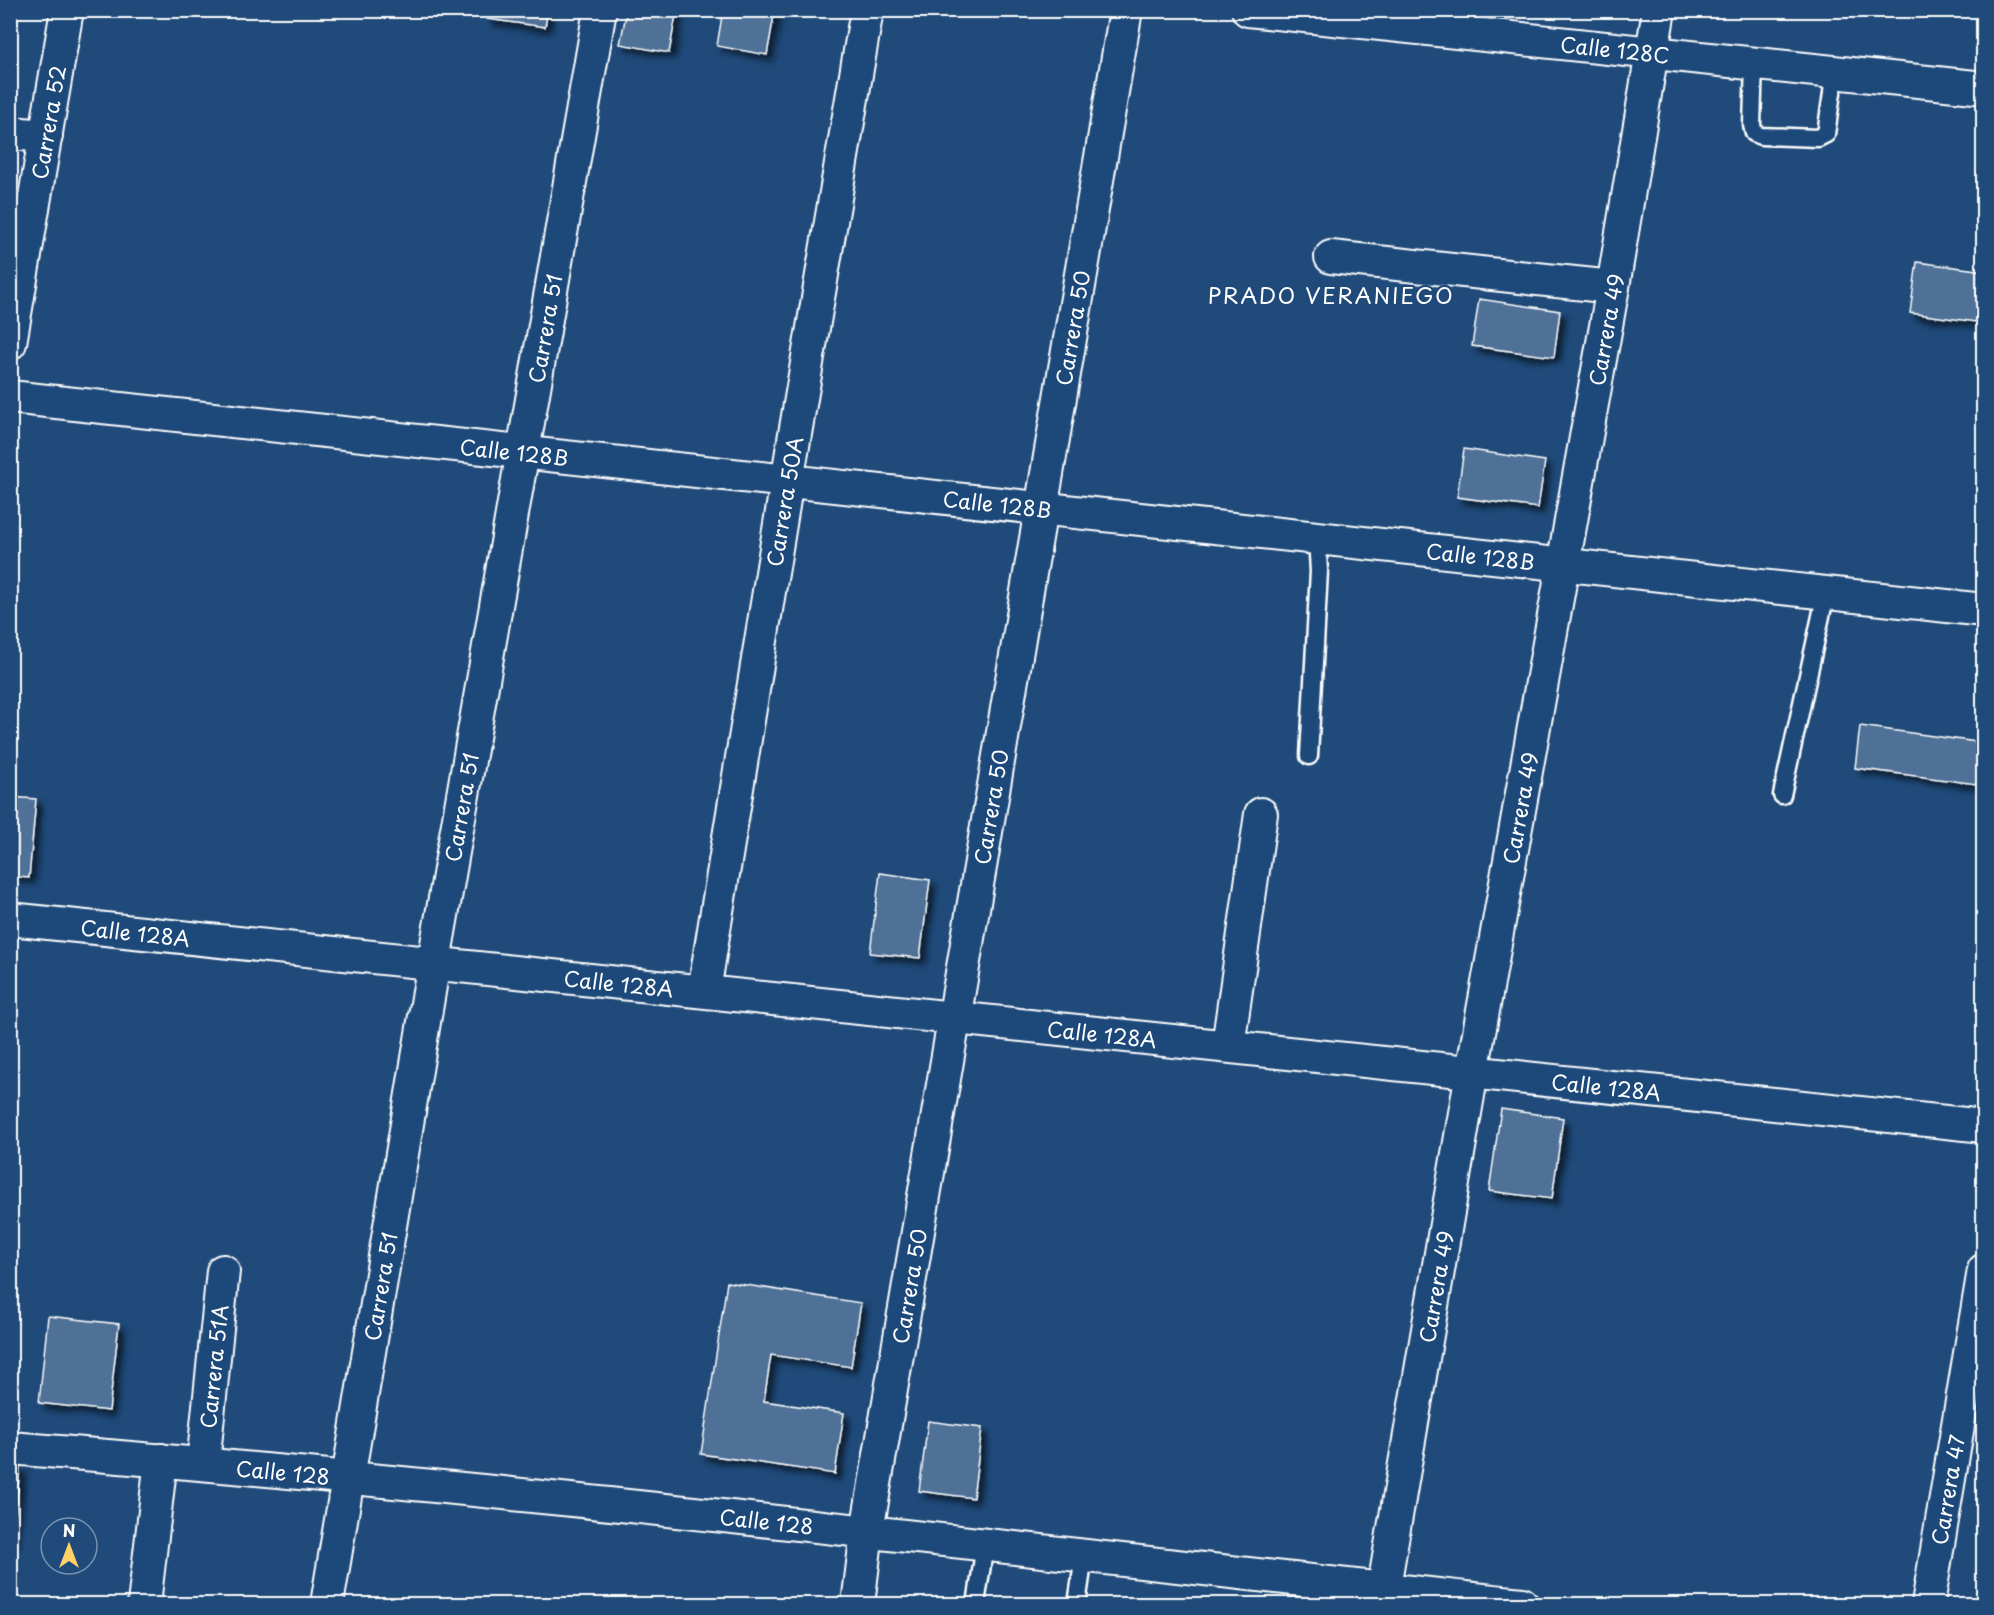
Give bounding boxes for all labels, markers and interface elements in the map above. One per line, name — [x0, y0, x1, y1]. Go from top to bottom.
street label: Calle 128C — [1559, 27, 1671, 71]
street label: Carrera 52 — [22, 63, 73, 182]
street label: Carrera 50 — [1046, 268, 1097, 388]
street label: Carrera 51 — [519, 271, 570, 385]
street label: Carrera 49 — [1580, 271, 1631, 388]
district label: PRADO VERANIEGO — [1208, 278, 1454, 311]
street label: Calle 128B — [458, 430, 570, 473]
street label: Carrera 50A — [757, 434, 810, 569]
street label: Calle 128B — [941, 482, 1053, 525]
street label: Calle 128B — [1425, 534, 1536, 577]
street label: Carrera 50 — [965, 747, 1016, 867]
street label: Carrera 49 — [1494, 749, 1545, 867]
street label: Carrera 51 — [436, 750, 486, 864]
street label: Calle 128A — [79, 910, 192, 954]
street label: Calle 128A — [562, 961, 675, 1004]
street label: Calle 128A — [1046, 1012, 1158, 1055]
street label: Calle 128A — [1550, 1065, 1663, 1108]
street label: Carrera 50 — [883, 1226, 934, 1346]
street label: Carrera 49 — [1410, 1228, 1461, 1345]
street label: Carrera 51 — [355, 1230, 405, 1343]
street label: Carrera 51A — [191, 1303, 235, 1430]
street label: Carrera 47 — [1922, 1432, 1972, 1547]
street label: Calle 128 — [235, 1451, 331, 1492]
street label: Calle 128 — [718, 1500, 815, 1542]
north arrow — [39, 1516, 99, 1576]
text: N — [63, 1518, 75, 1542]

